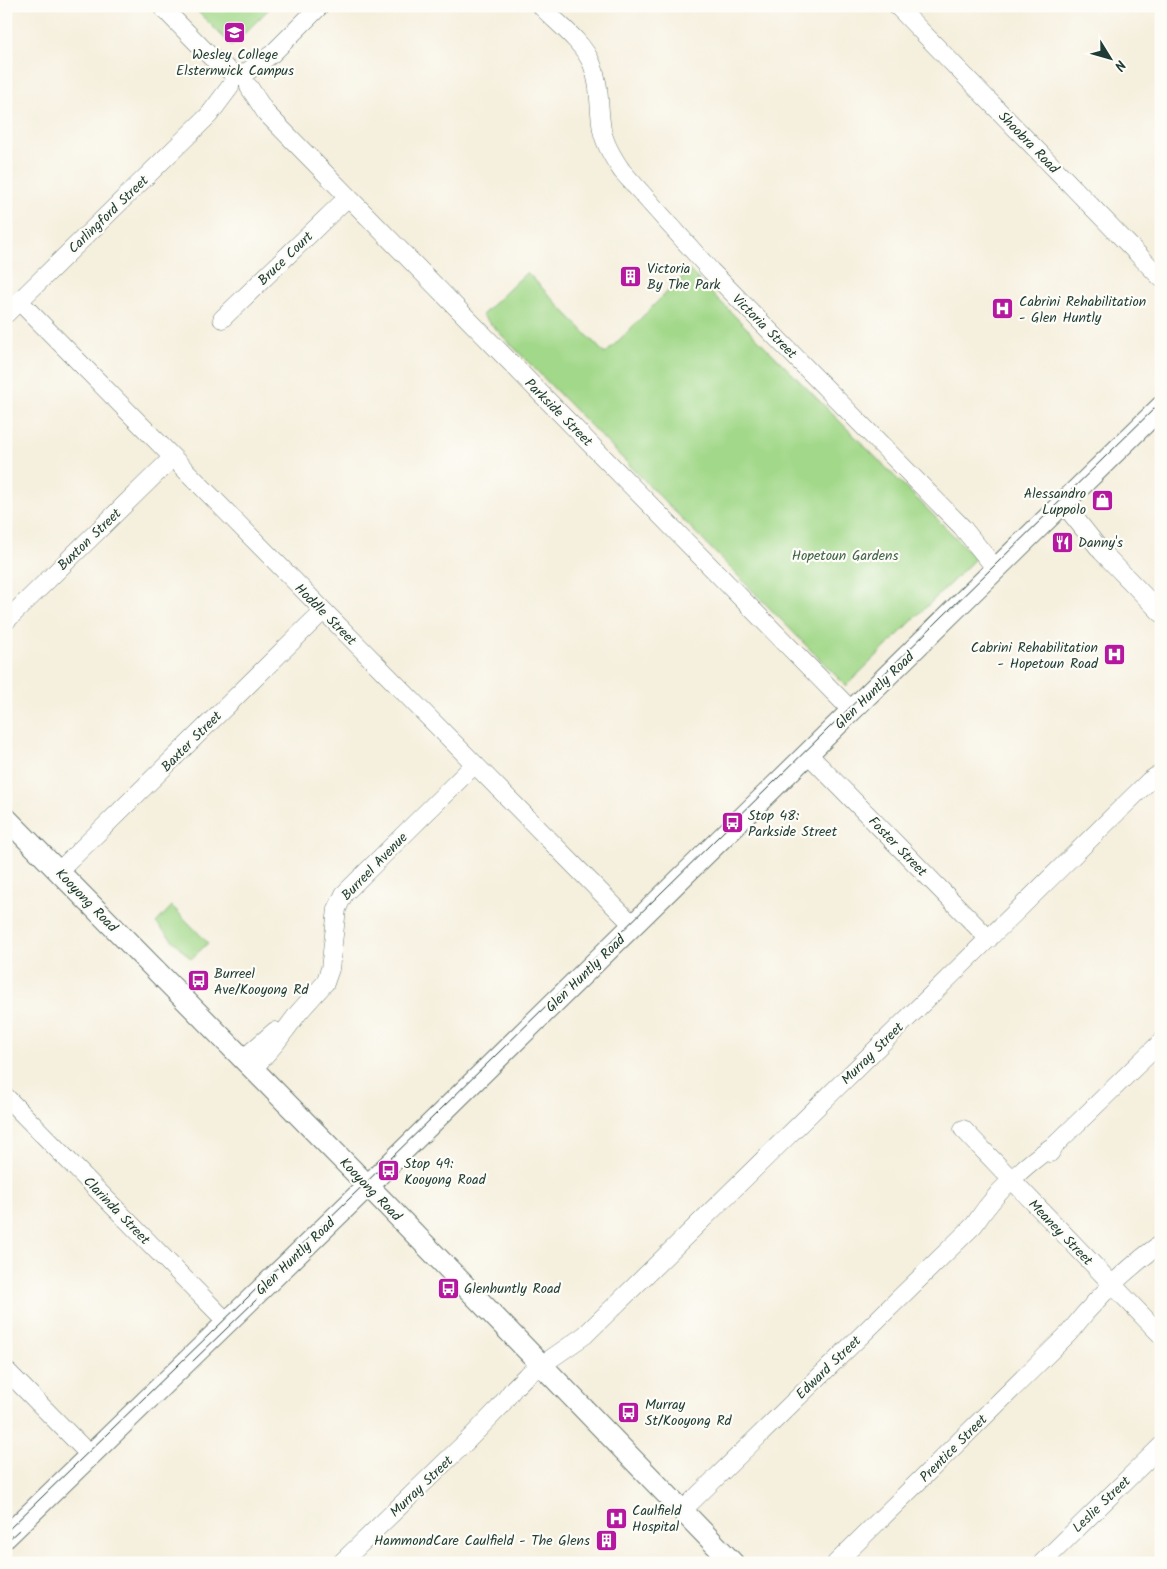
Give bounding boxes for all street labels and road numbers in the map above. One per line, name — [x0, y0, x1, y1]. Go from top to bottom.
street label: Shoobra Road — [993, 106, 1065, 180]
street label: Carlingford Street — [63, 170, 154, 259]
street label: Bruce Court — [253, 226, 319, 291]
street label: Victoria Street — [727, 289, 802, 365]
street label: Parkside Street — [519, 373, 598, 452]
street label: Buxton Street — [53, 503, 127, 576]
street label: Hoddle Street — [289, 578, 362, 651]
street label: Glen Huntly Road — [830, 646, 920, 735]
street label: Baxter Street — [156, 706, 228, 777]
street label: Foster Street — [863, 811, 932, 882]
street label: Burreel Avenue — [336, 827, 414, 906]
street label: Kooyong Road — [50, 864, 123, 938]
street label: Glen Huntly Road — [541, 929, 631, 1018]
street label: Murray Street — [836, 1017, 910, 1090]
street label: Kooyong Road — [334, 1153, 407, 1227]
street label: Clarinda Street — [78, 1171, 155, 1251]
street label: Meaney Street — [1023, 1194, 1098, 1271]
street label: Glen Huntly Road — [251, 1212, 341, 1301]
street label: Edward Street — [791, 1330, 867, 1405]
street label: Prentice Street — [915, 1409, 993, 1488]
street label: Murray Street — [385, 1450, 459, 1523]
street label: Leslie Street — [1067, 1471, 1136, 1538]

